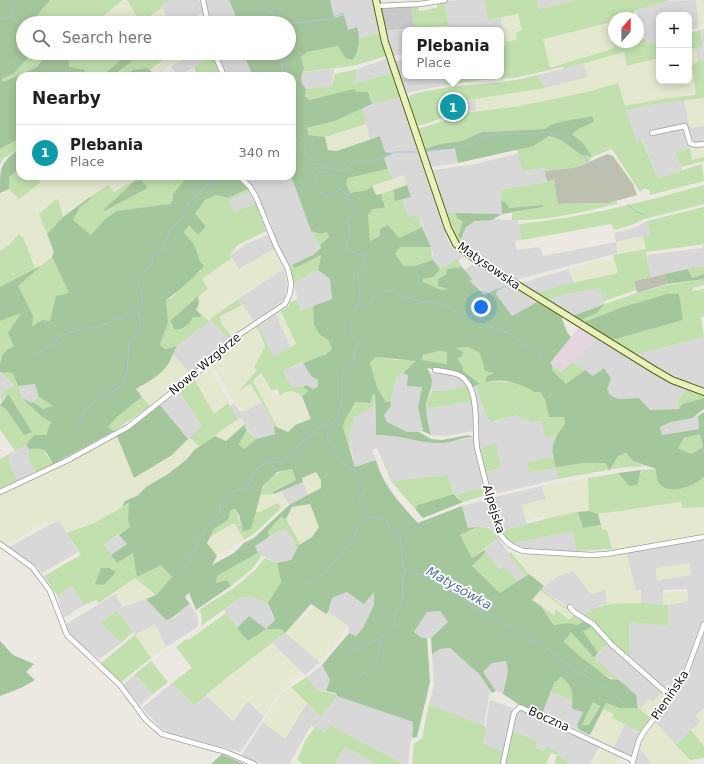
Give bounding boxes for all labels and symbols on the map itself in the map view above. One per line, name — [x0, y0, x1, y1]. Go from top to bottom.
north arrow — [608, 12, 644, 48]
pin: 1 — [440, 92, 466, 122]
street label: Matysowska — [455, 239, 523, 293]
your location — [471, 297, 491, 317]
street label: Nowe Wzgórze — [166, 330, 244, 398]
street label: Alpejska — [480, 483, 508, 535]
water label: Matysówka — [424, 563, 494, 613]
street label: Pienińska — [648, 668, 692, 722]
street label: Boczna — [526, 704, 572, 734]

